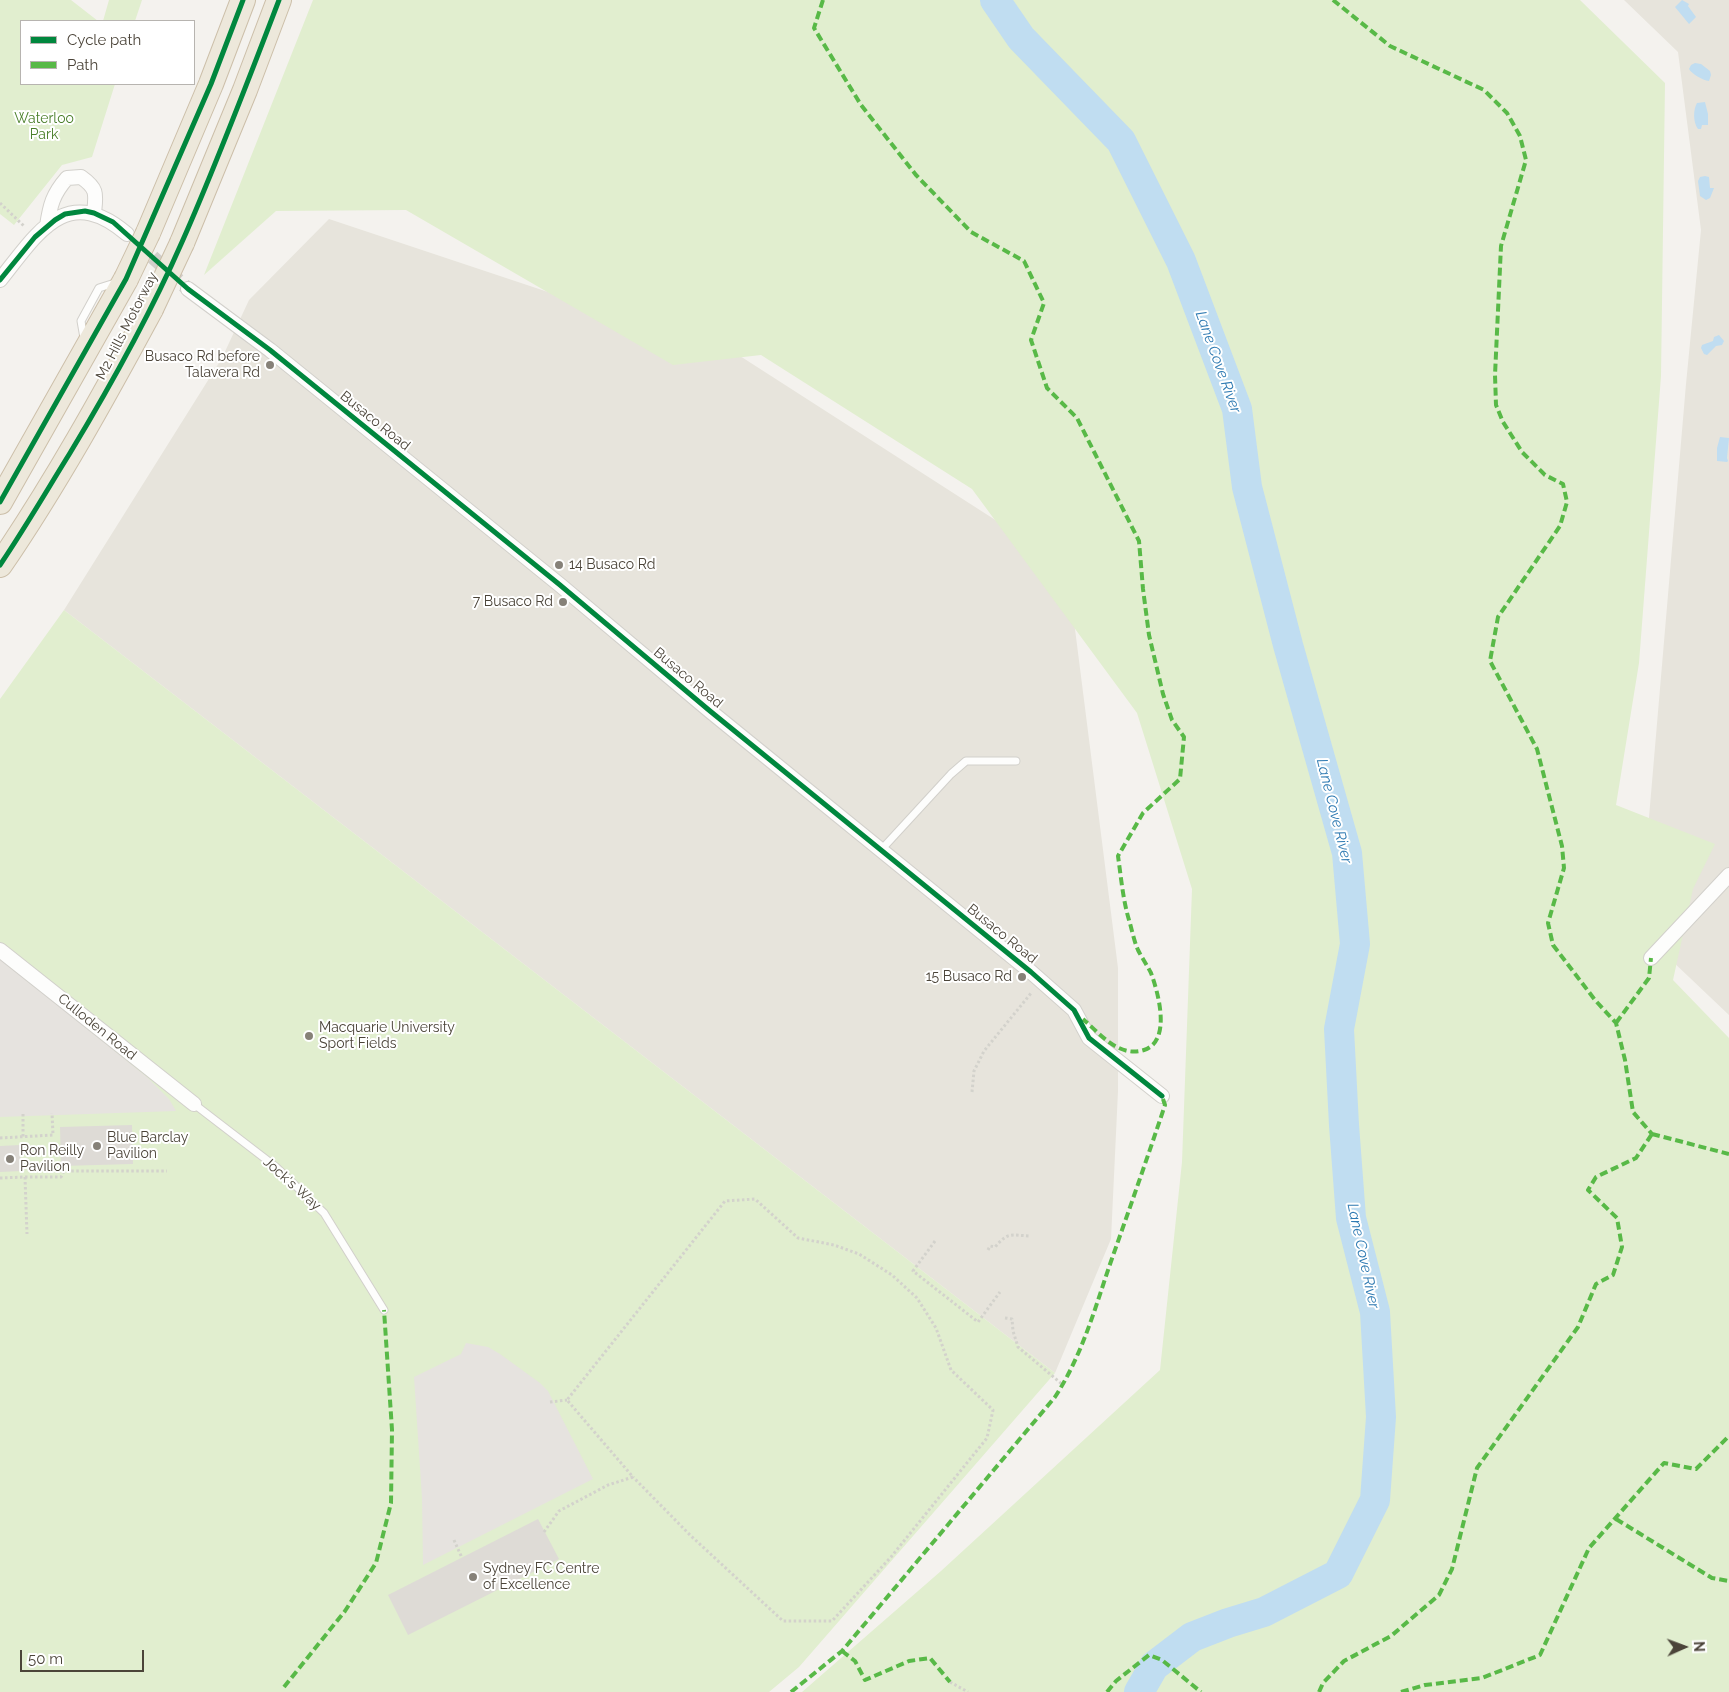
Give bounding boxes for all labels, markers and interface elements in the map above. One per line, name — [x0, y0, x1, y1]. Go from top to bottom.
legend — [20, 20, 195, 85]
text: Cycle path — [67, 31, 141, 49]
text: Path — [67, 56, 98, 74]
park label: Waterloo Park — [14, 111, 74, 144]
street label: M2 Hills Motorway — [93, 269, 161, 383]
water label: Lane Cove River — [1191, 309, 1245, 415]
place label: Busaco Rd before Talavera Rd — [145, 349, 260, 382]
marker: Busaco Rd before Talavera Rd — [264, 359, 276, 371]
street label: Busaco Road — [337, 388, 413, 454]
place label: 14 Busaco Rd — [569, 557, 655, 573]
marker: 14 Busaco Rd — [553, 559, 565, 571]
place label: 7 Busaco Rd — [473, 594, 553, 610]
marker: 7 Busaco Rd — [557, 596, 569, 608]
street label: Busaco Road — [650, 644, 726, 712]
water label: Lane Cove River — [1312, 757, 1356, 865]
street label: Busaco Road — [964, 901, 1040, 967]
place label: 15 Busaco Rd — [926, 969, 1012, 985]
marker: 15 Busaco Rd — [1016, 971, 1028, 983]
street label: Culloden Road — [54, 990, 140, 1064]
place label: Macquarie University Sport Fields — [319, 1020, 455, 1052]
marker: Macquarie University Sport Fields — [303, 1030, 315, 1042]
place label: Blue Barclay Pavilion — [107, 1130, 188, 1162]
marker: Blue Barclay Pavilion — [91, 1140, 103, 1152]
place label: Ron Reilly Pavilion — [20, 1143, 84, 1176]
marker: Ron Reilly Pavilion — [4, 1153, 16, 1165]
street label: Jock's Way — [260, 1154, 324, 1214]
water label: Lane Cove River — [1343, 1202, 1383, 1310]
place label: Sydney FC Centre of Excellence — [483, 1561, 599, 1594]
marker: Sydney FC Centre of Excellence — [467, 1571, 479, 1583]
north arrow — [1659, 1622, 1709, 1672]
scale bar — [22, 1640, 146, 1672]
text: N — [1691, 1641, 1707, 1652]
text: 50 m — [28, 1650, 63, 1668]

